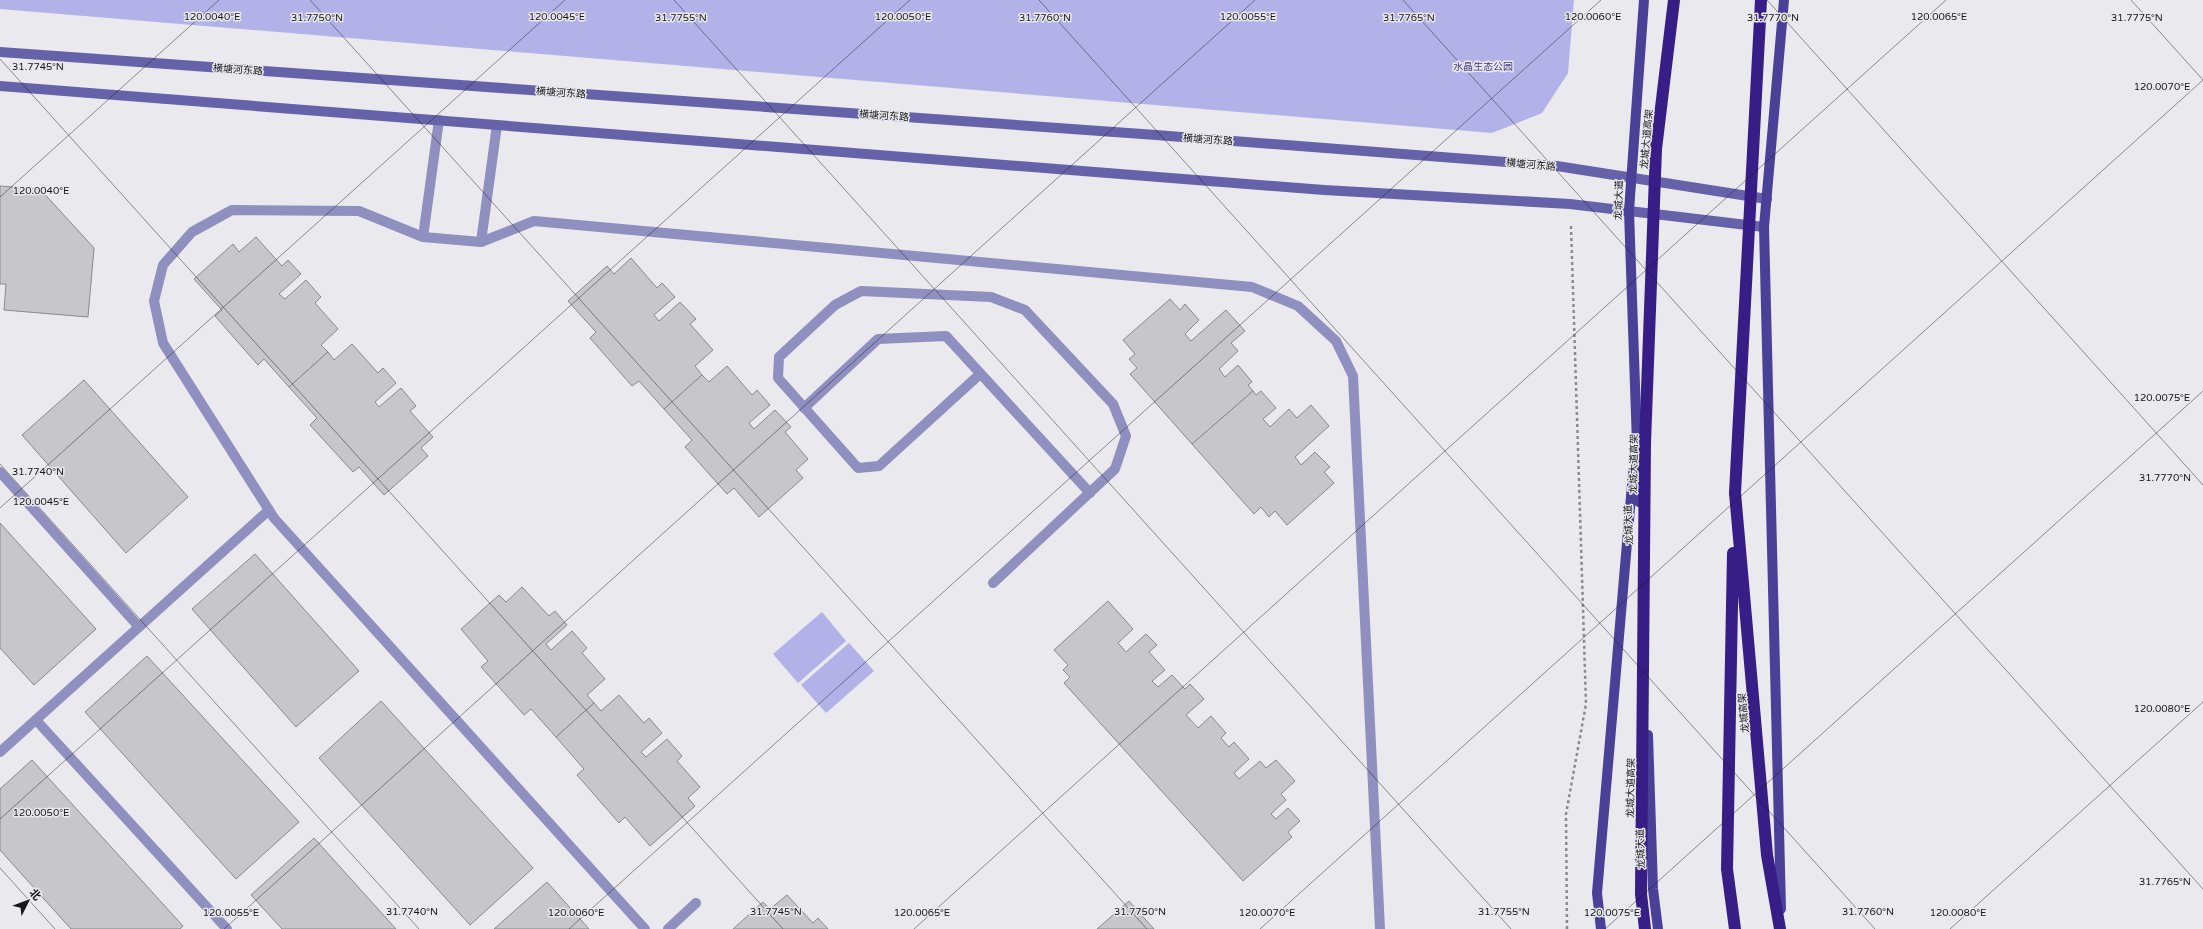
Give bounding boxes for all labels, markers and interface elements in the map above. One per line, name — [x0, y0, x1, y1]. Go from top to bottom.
text: 120.0040°E — [184, 11, 240, 23]
text: 120.0045°E — [529, 11, 585, 23]
text: 120.0050°E — [875, 11, 931, 23]
text: 120.0055°E — [1220, 11, 1276, 23]
text: 120.0060°E — [1565, 11, 1621, 23]
text: 120.0065°E — [1911, 11, 1967, 23]
text: 31.7750°N — [291, 12, 343, 24]
text: 31.7755°N — [655, 12, 707, 24]
text: 31.7760°N — [1019, 12, 1071, 24]
text: 31.7765°N — [1383, 12, 1435, 24]
text: 31.7770°N — [1747, 12, 1799, 24]
text: 31.7775°N — [2111, 12, 2163, 24]
text: 31.7745°N — [12, 61, 64, 73]
park label: 水晶生态公园 — [1453, 61, 1513, 73]
street label: 横塘河东路 — [213, 62, 263, 78]
text: 120.0070°E — [2134, 81, 2190, 93]
street label: 横塘河东路 — [536, 85, 586, 101]
street label: 横塘河东路 — [859, 108, 909, 124]
street label: 龙城大道高架 — [1638, 109, 1656, 169]
street label: 横塘河东路 — [1183, 132, 1233, 148]
street label: 横塘河东路 — [1505, 157, 1556, 173]
street label: 龙城大道 — [1612, 180, 1626, 220]
text: 120.0040°E — [13, 185, 69, 197]
text: 120.0075°E — [2134, 392, 2190, 404]
street label: 龙城大道高架 — [1627, 434, 1641, 494]
text: 31.7740°N — [12, 466, 64, 478]
text: 31.7770°N — [2139, 472, 2191, 484]
text: 120.0045°E — [13, 496, 69, 508]
street label: 龙城大道 — [1622, 505, 1636, 545]
street label: 龙城高架 — [1736, 692, 1752, 733]
text: 120.0080°E — [2134, 703, 2190, 715]
street label: 龙城大道高架 — [1624, 758, 1638, 818]
text: 120.0050°E — [13, 807, 69, 819]
street label: 龙城大道 — [1634, 829, 1648, 869]
text: 31.7765°N — [2139, 876, 2191, 888]
north arrow — [8, 881, 48, 921]
text: 北 — [27, 886, 44, 903]
text: 31.7740°N — [386, 906, 438, 918]
text: 31.7745°N — [750, 906, 802, 918]
text: 31.7750°N — [1114, 906, 1166, 918]
text: 31.7755°N — [1478, 906, 1530, 918]
text: 31.7760°N — [1842, 906, 1894, 918]
text: 120.0055°E — [203, 907, 259, 919]
text: 120.0060°E — [548, 907, 604, 919]
text: 120.0065°E — [894, 907, 950, 919]
text: 120.0070°E — [1239, 907, 1295, 919]
text: 120.0075°E — [1584, 907, 1640, 919]
text: 120.0080°E — [1930, 907, 1986, 919]

